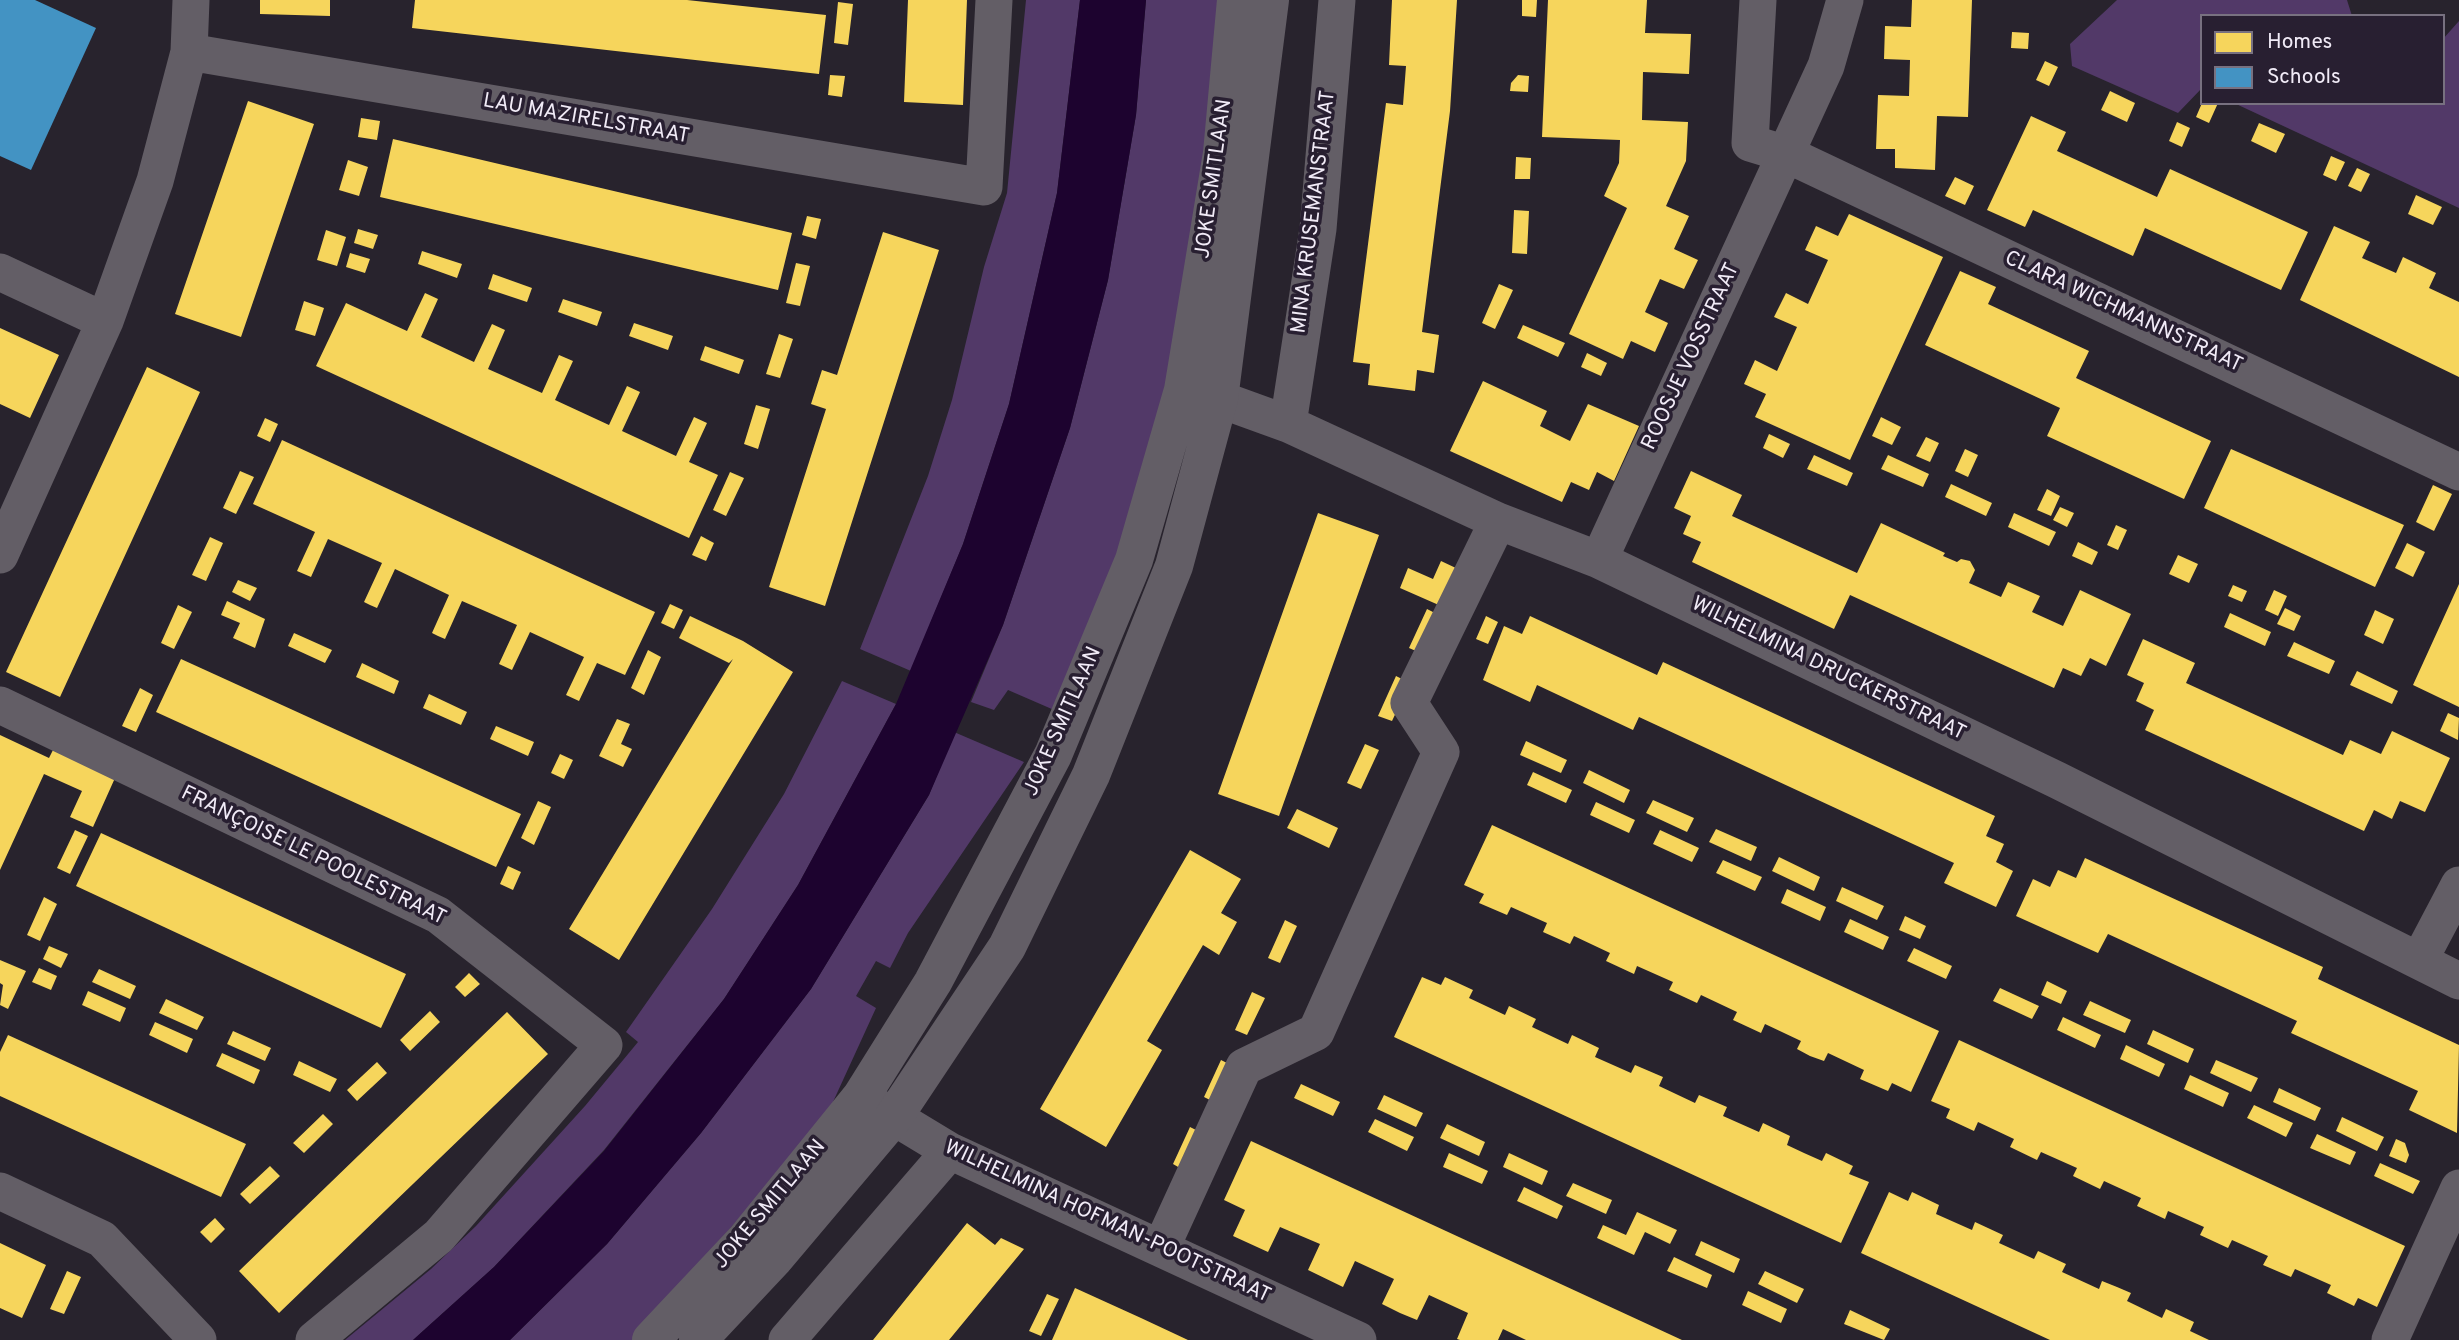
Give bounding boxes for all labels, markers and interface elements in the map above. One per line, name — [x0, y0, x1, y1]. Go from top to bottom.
legend — [2200, 14, 2445, 105]
text: Homes — [2267, 29, 2332, 56]
text: Schools — [2267, 64, 2341, 91]
street label: LAU MAZIRELSTRAAT — [481, 89, 691, 151]
street label: MINA KRUSEMANSTRAAT — [1288, 89, 1342, 335]
street label: JOKE SMITLAAN — [1191, 98, 1239, 260]
street label: CLARA WICHMANNSTRAAT — [2000, 247, 2246, 379]
street label: ROOSJE VOSSTRAAT — [1638, 259, 1746, 455]
street label: WILHELMINA DRUCKERSTRAAT — [1687, 592, 1969, 748]
street label: JOKE SMITLAAN — [1020, 643, 1108, 801]
street label: FRANÇOISE LE POOLESTRAAT — [176, 782, 450, 932]
street label: JOKE SMITLAAN — [710, 1135, 832, 1275]
street label: WILHELMINA HOFMAN-POOTSTRAAT — [940, 1136, 1274, 1310]

